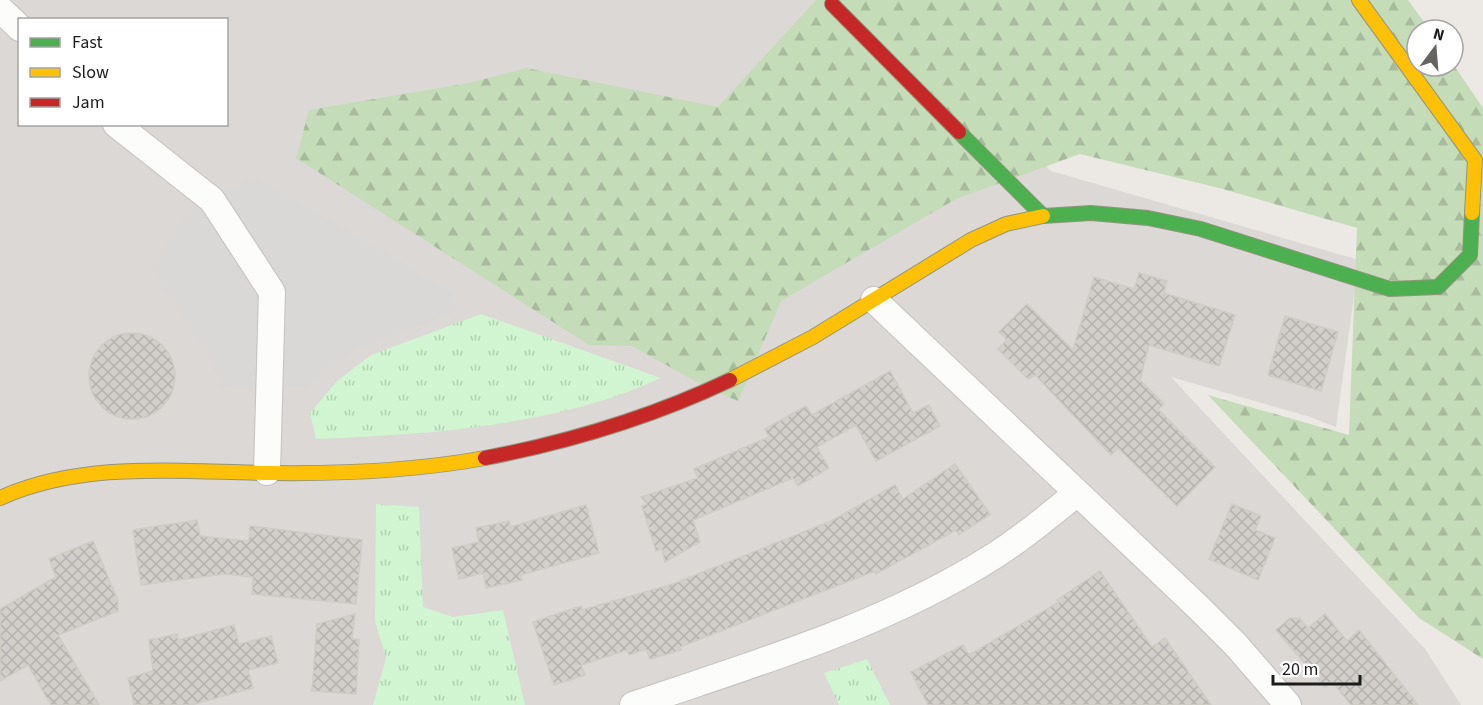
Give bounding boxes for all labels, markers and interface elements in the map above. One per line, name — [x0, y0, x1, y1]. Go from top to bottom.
legend — [18, 18, 228, 126]
north arrow — [1405, 18, 1465, 78]
text: N — [1431, 23, 1447, 47]
text: Fast — [72, 30, 103, 55]
text: Slow — [72, 60, 109, 85]
text: Jam — [72, 90, 105, 115]
scale bar — [1273, 648, 1360, 686]
text: 20 m — [1282, 657, 1318, 682]

